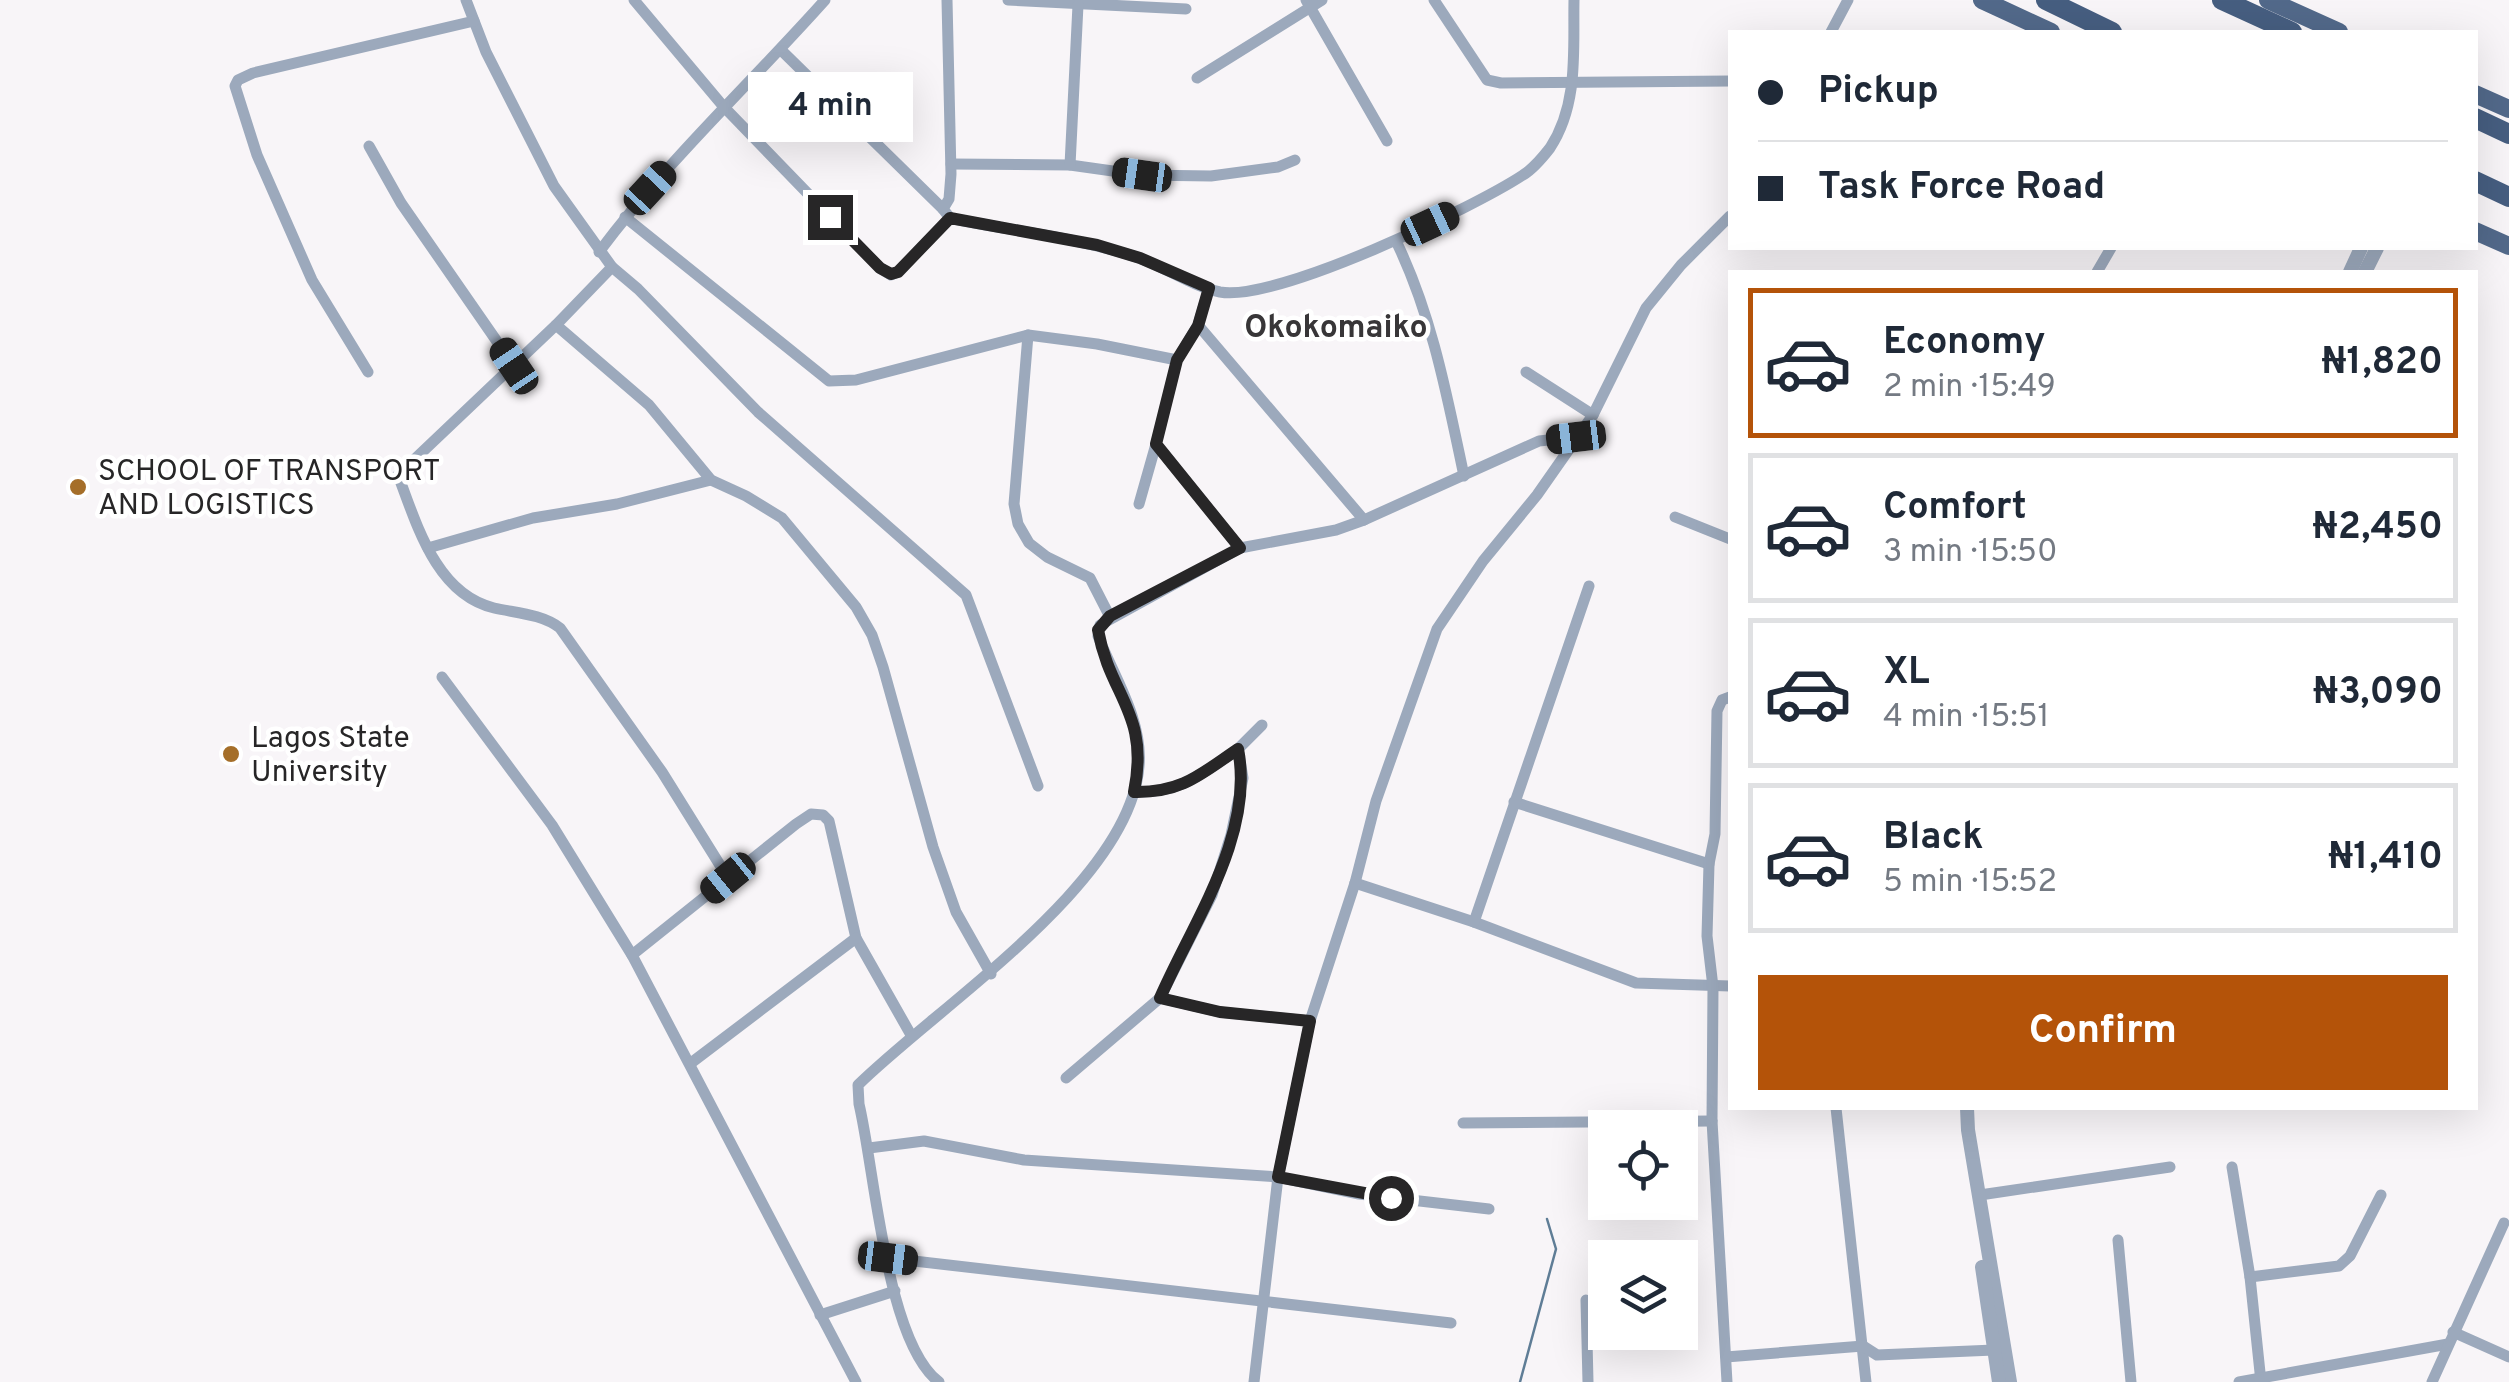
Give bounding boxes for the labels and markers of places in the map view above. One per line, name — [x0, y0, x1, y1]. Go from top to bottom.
place label: SCHOOL OF TRANSPORT AND LOGISTICS — [98, 454, 440, 525]
marker: SCHOOL OF TRANSPORT AND LOGISTICS — [67, 476, 89, 498]
place label: Lagos State University — [251, 721, 410, 792]
marker: Lagos State University — [220, 743, 242, 765]

